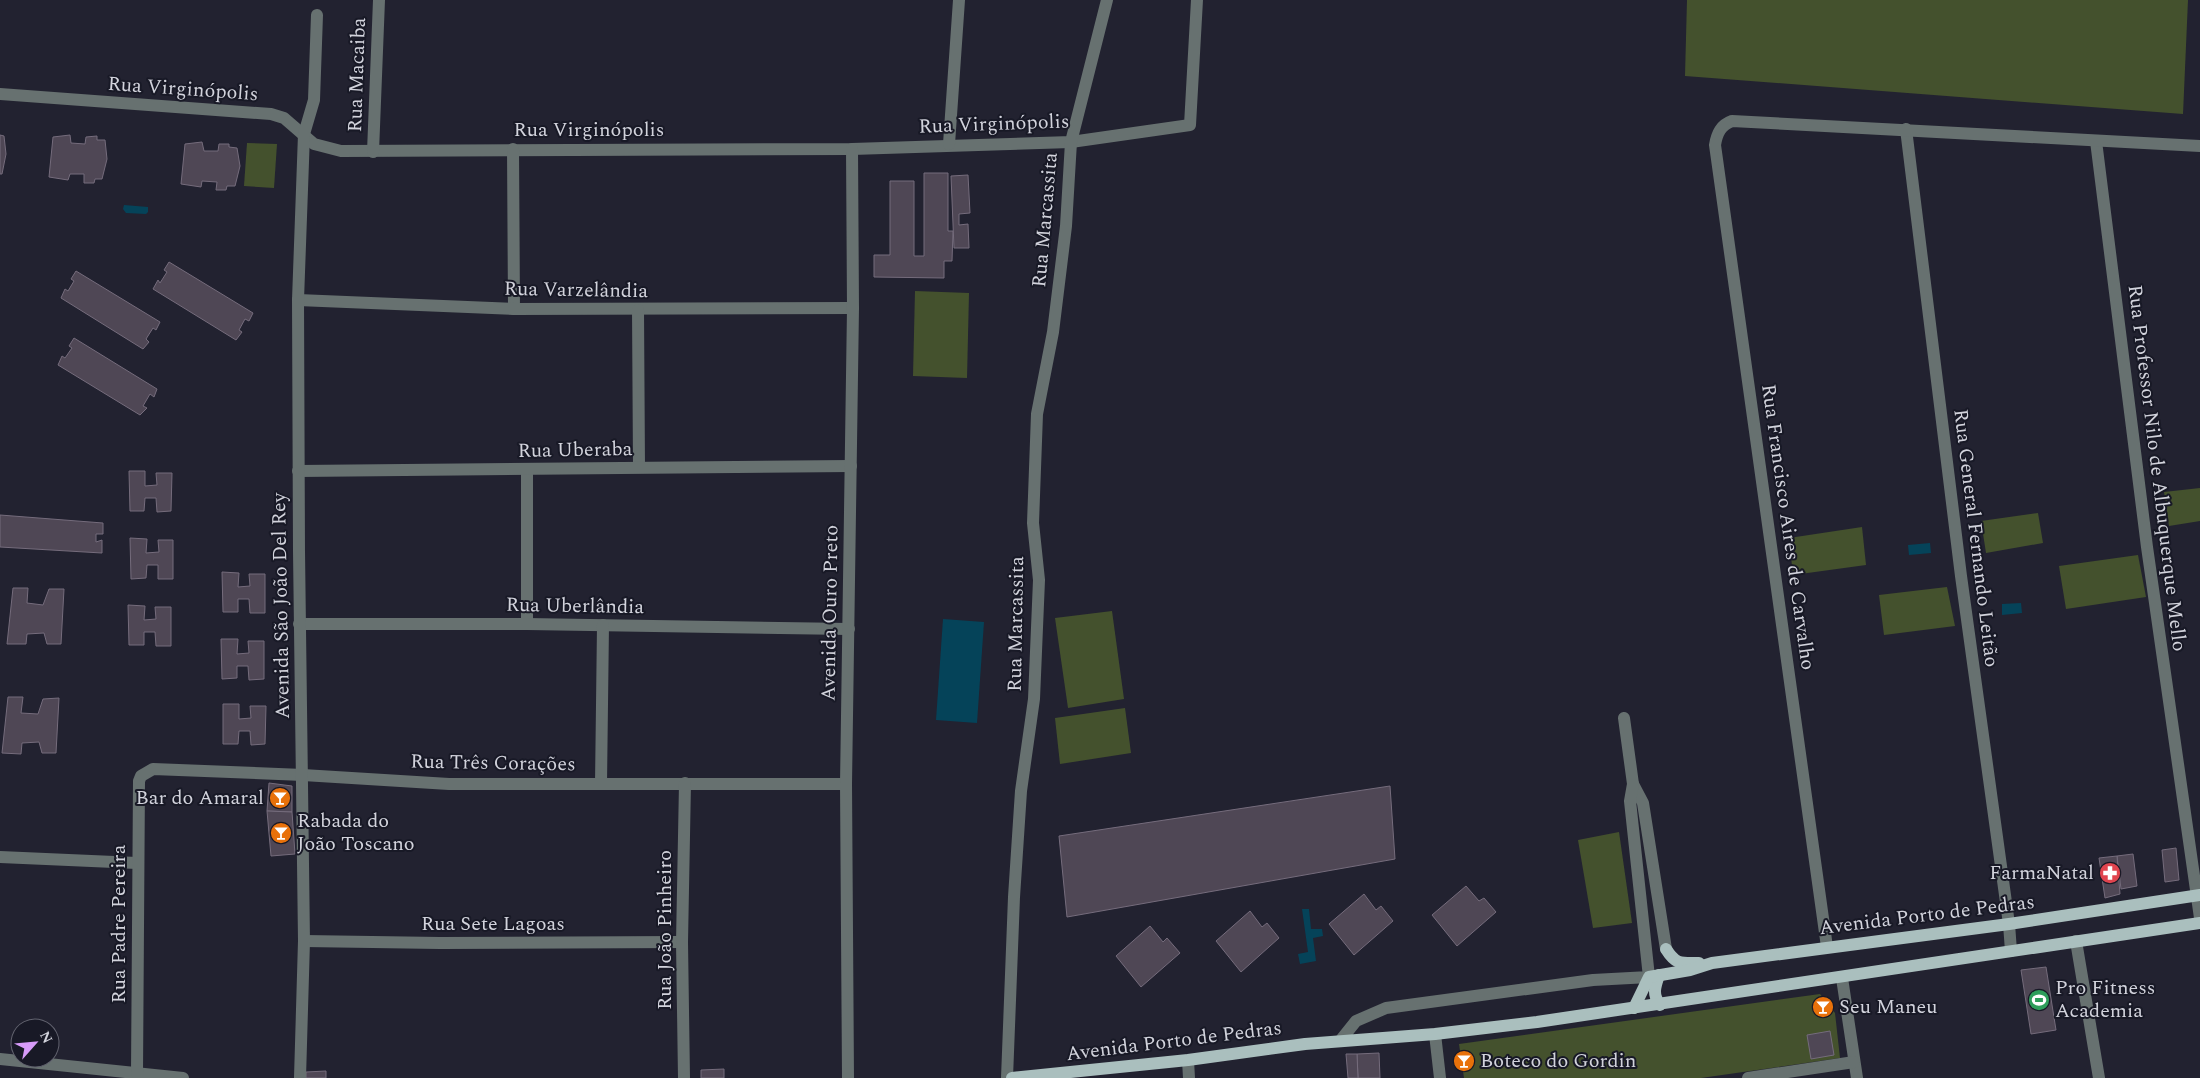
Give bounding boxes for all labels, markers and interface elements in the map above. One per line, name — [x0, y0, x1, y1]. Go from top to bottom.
street label: Rua Macaiba — [340, 17, 374, 133]
street label: Rua Virginópolis — [107, 69, 259, 109]
street label: Rua Virginópolis — [918, 106, 1070, 142]
street label: Rua Virginópolis — [514, 115, 664, 145]
street label: Rua Marcassita — [1024, 151, 1066, 289]
street label: Rua Varzelândia — [504, 274, 649, 306]
street label: Rua Professor Nilo de Albuquerque Mello — [2120, 283, 2194, 653]
street label: Rua Francisco Aires de Carvalho — [1753, 382, 1823, 672]
street label: Rua General Fernando Leitão — [1945, 407, 2007, 669]
street label: Rua Uberaba — [517, 434, 633, 466]
street label: Avenida São João Del Rey — [264, 491, 298, 719]
street label: Avenida Ouro Preto — [813, 525, 847, 701]
street label: Rua Marcassita — [1000, 556, 1032, 692]
street label: Rua Uberlândia — [506, 590, 645, 622]
street label: Rua Três Corações — [410, 747, 576, 779]
place label: Bar do Amaral — [136, 783, 264, 813]
bar icon: Bar do Amaral — [268, 786, 292, 810]
place label: Rabada do João Toscano — [297, 806, 415, 859]
bar icon: Rabada do João Toscano — [269, 821, 293, 845]
street label: Rua Padre Pereira — [104, 844, 134, 1004]
street label: Rua João Pinheiro — [650, 850, 680, 1010]
place label: FarmaNatal — [1989, 858, 2094, 888]
pharmacy icon: FarmaNatal — [2098, 861, 2122, 885]
street label: Avenida Porto de Pedras — [1818, 887, 2036, 943]
street label: Rua Sete Lagoas — [421, 909, 565, 939]
place label: Pro Fitness Academia — [2055, 973, 2155, 1026]
sports icon: Pro Fitness Academia — [2027, 988, 2051, 1012]
place label: Seu Maneu — [1839, 992, 1937, 1022]
bar icon: Seu Maneu — [1811, 995, 1835, 1019]
street label: Avenida Porto de Pedras — [1065, 1013, 1283, 1069]
north arrow — [10, 1018, 60, 1068]
text: N — [34, 1027, 58, 1047]
place label: Boteco do Gordin — [1480, 1046, 1636, 1076]
bar icon: Boteco do Gordin — [1452, 1049, 1476, 1073]

